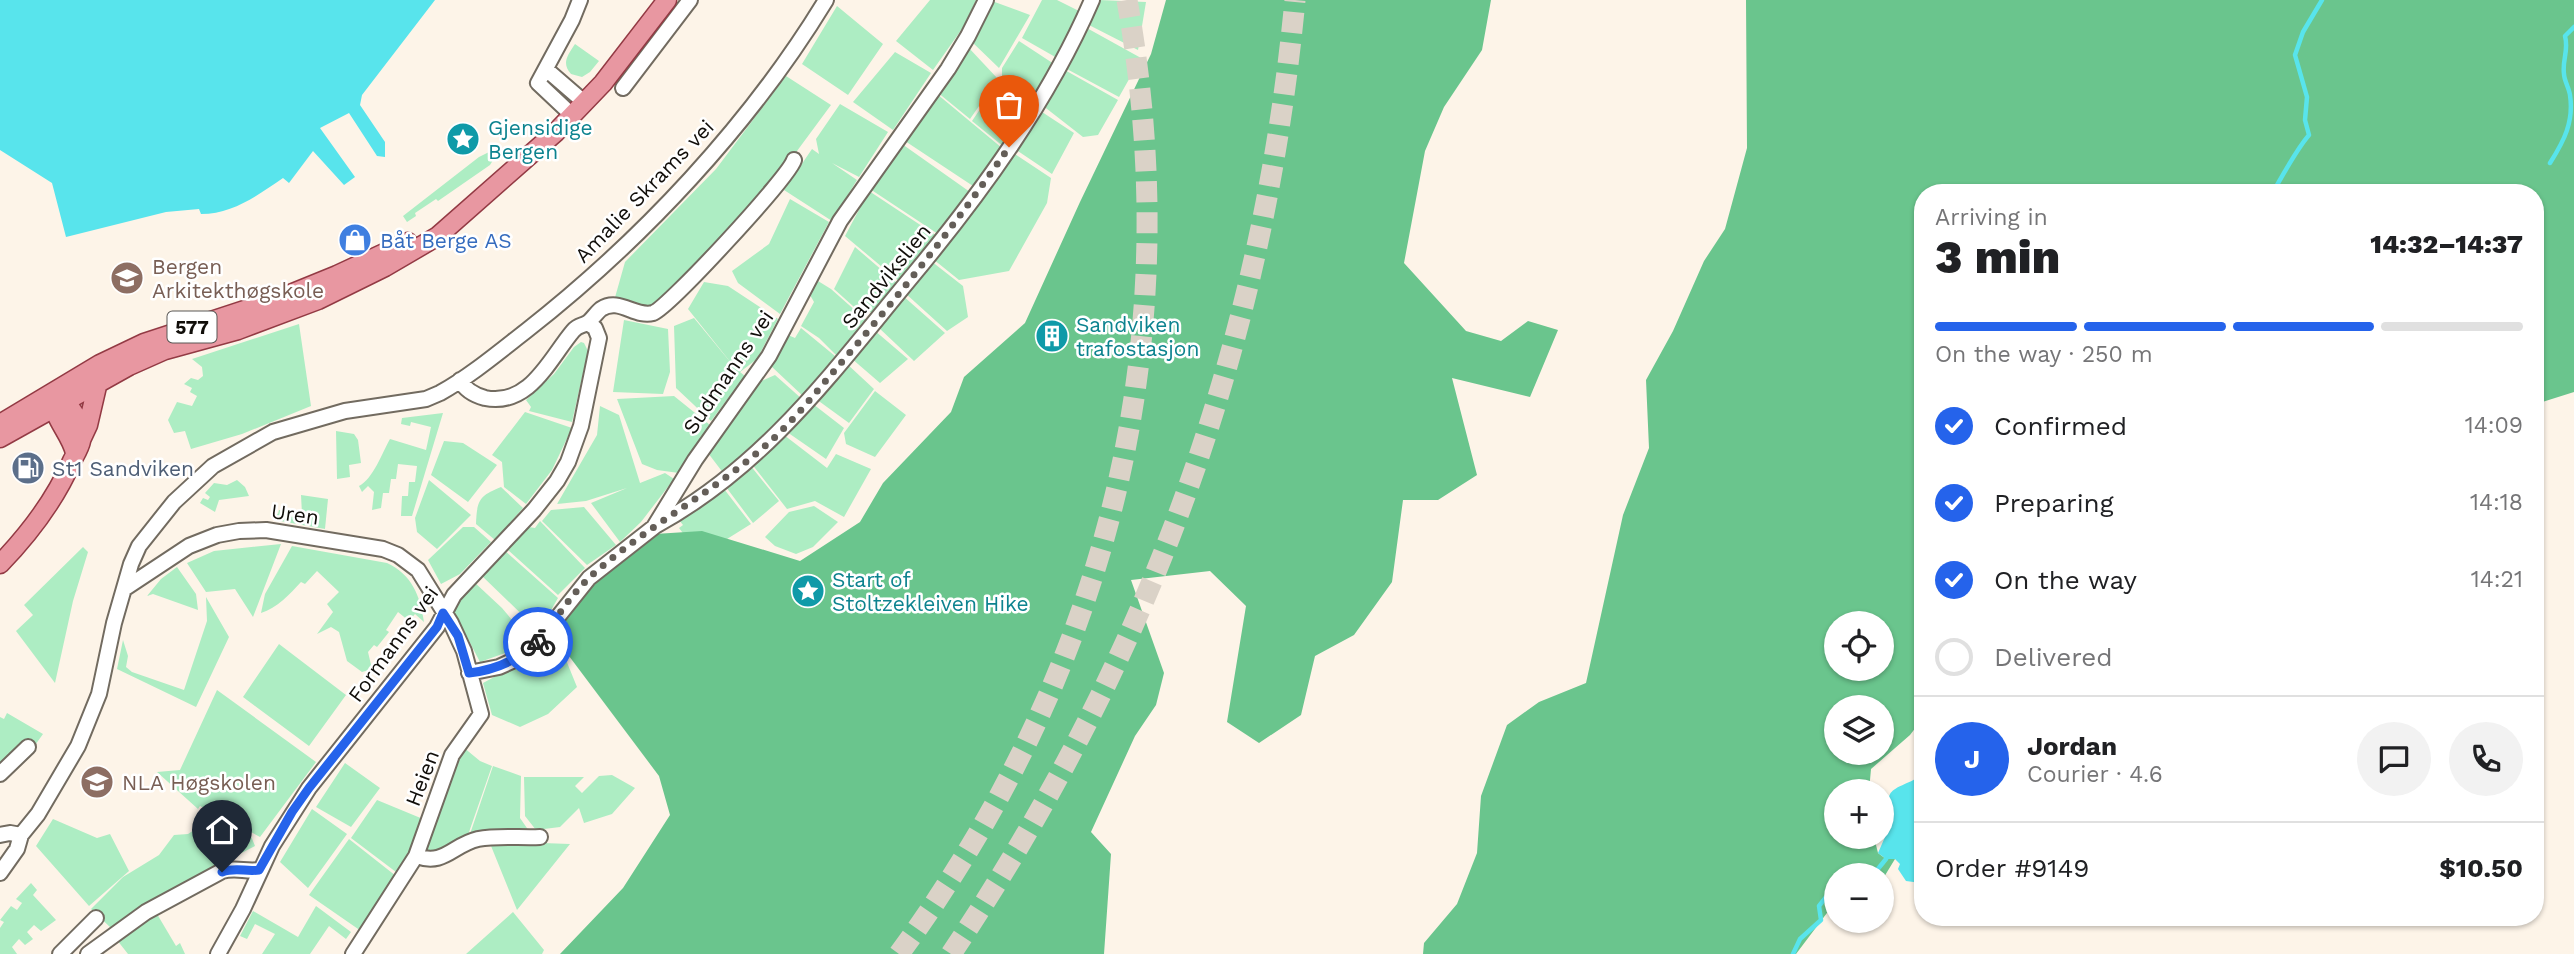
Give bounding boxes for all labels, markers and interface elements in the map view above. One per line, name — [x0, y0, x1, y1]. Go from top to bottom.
pin — [979, 75, 1039, 147]
icon: bag — [990, 86, 1028, 124]
street label: Amalie Skrams vei — [569, 114, 719, 268]
place label: Gjensidige Bergen — [488, 115, 593, 164]
place icon: Gjensidige Bergen — [444, 120, 482, 158]
text: Arriving in — [1935, 204, 2048, 231]
street label: Sandvikslien — [836, 219, 936, 333]
shop icon: Båt Berge AS — [336, 221, 374, 259]
place label: Båt Berge AS — [380, 228, 512, 253]
text: 14:32–14:37 — [2370, 229, 2523, 259]
text: 3 min — [1935, 230, 2060, 284]
place label: Bergen Arkitekthøgskole — [152, 254, 324, 303]
school or university icon: Bergen Arkitekthøgskole — [108, 259, 146, 297]
street label: Sudmanns vei — [677, 305, 779, 439]
road number: 577 — [168, 312, 216, 342]
place label: Sandviken trafostasjon — [1076, 312, 1199, 361]
building icon: Sandviken trafostasjon — [1033, 317, 1071, 355]
text: On the way · 250 m — [1935, 341, 2153, 368]
icon: check — [1935, 407, 1973, 445]
text: Confirmed — [1994, 411, 2127, 441]
text: 14:09 — [2465, 412, 2523, 439]
fuel station icon: St1 Sandviken — [9, 449, 47, 487]
place label: St1 Sandviken — [52, 456, 194, 481]
icon: check — [1935, 484, 1973, 522]
text: Preparing — [1994, 488, 2114, 518]
text: 14:18 — [2470, 489, 2523, 516]
street label: Uren — [269, 498, 321, 530]
icon: check — [1935, 561, 1973, 599]
text: On the way — [1994, 565, 2137, 595]
text: 14:21 — [2471, 566, 2523, 593]
place label: Start of Stoltzekleiven Hike — [832, 567, 1029, 616]
place icon: Start of Stoltzekleiven Hike — [789, 572, 827, 610]
street label: Formanns vei — [343, 581, 443, 707]
courier — [503, 607, 573, 677]
map controls — [1824, 611, 1894, 933]
button: locate — [1824, 611, 1894, 681]
icon: bike — [519, 623, 557, 661]
text: Delivered — [1994, 642, 2113, 672]
button: layers — [1824, 695, 1894, 765]
button: chat — [2357, 722, 2431, 796]
button: phone — [2449, 722, 2523, 796]
text: Jordan — [2027, 731, 2117, 761]
text: J — [1964, 744, 1980, 774]
street label: Heien — [400, 746, 444, 810]
text: Courier · 4.6 — [2027, 761, 2163, 788]
school or university icon: NLA Høgskolen — [78, 763, 116, 801]
place label: NLA Høgskolen — [122, 770, 276, 795]
button: + — [1824, 779, 1894, 849]
pin — [192, 800, 252, 872]
icon: home — [203, 811, 241, 849]
text: Order #9149 — [1935, 853, 2089, 883]
text: $10.50 — [2439, 853, 2523, 883]
button: − — [1824, 863, 1894, 933]

